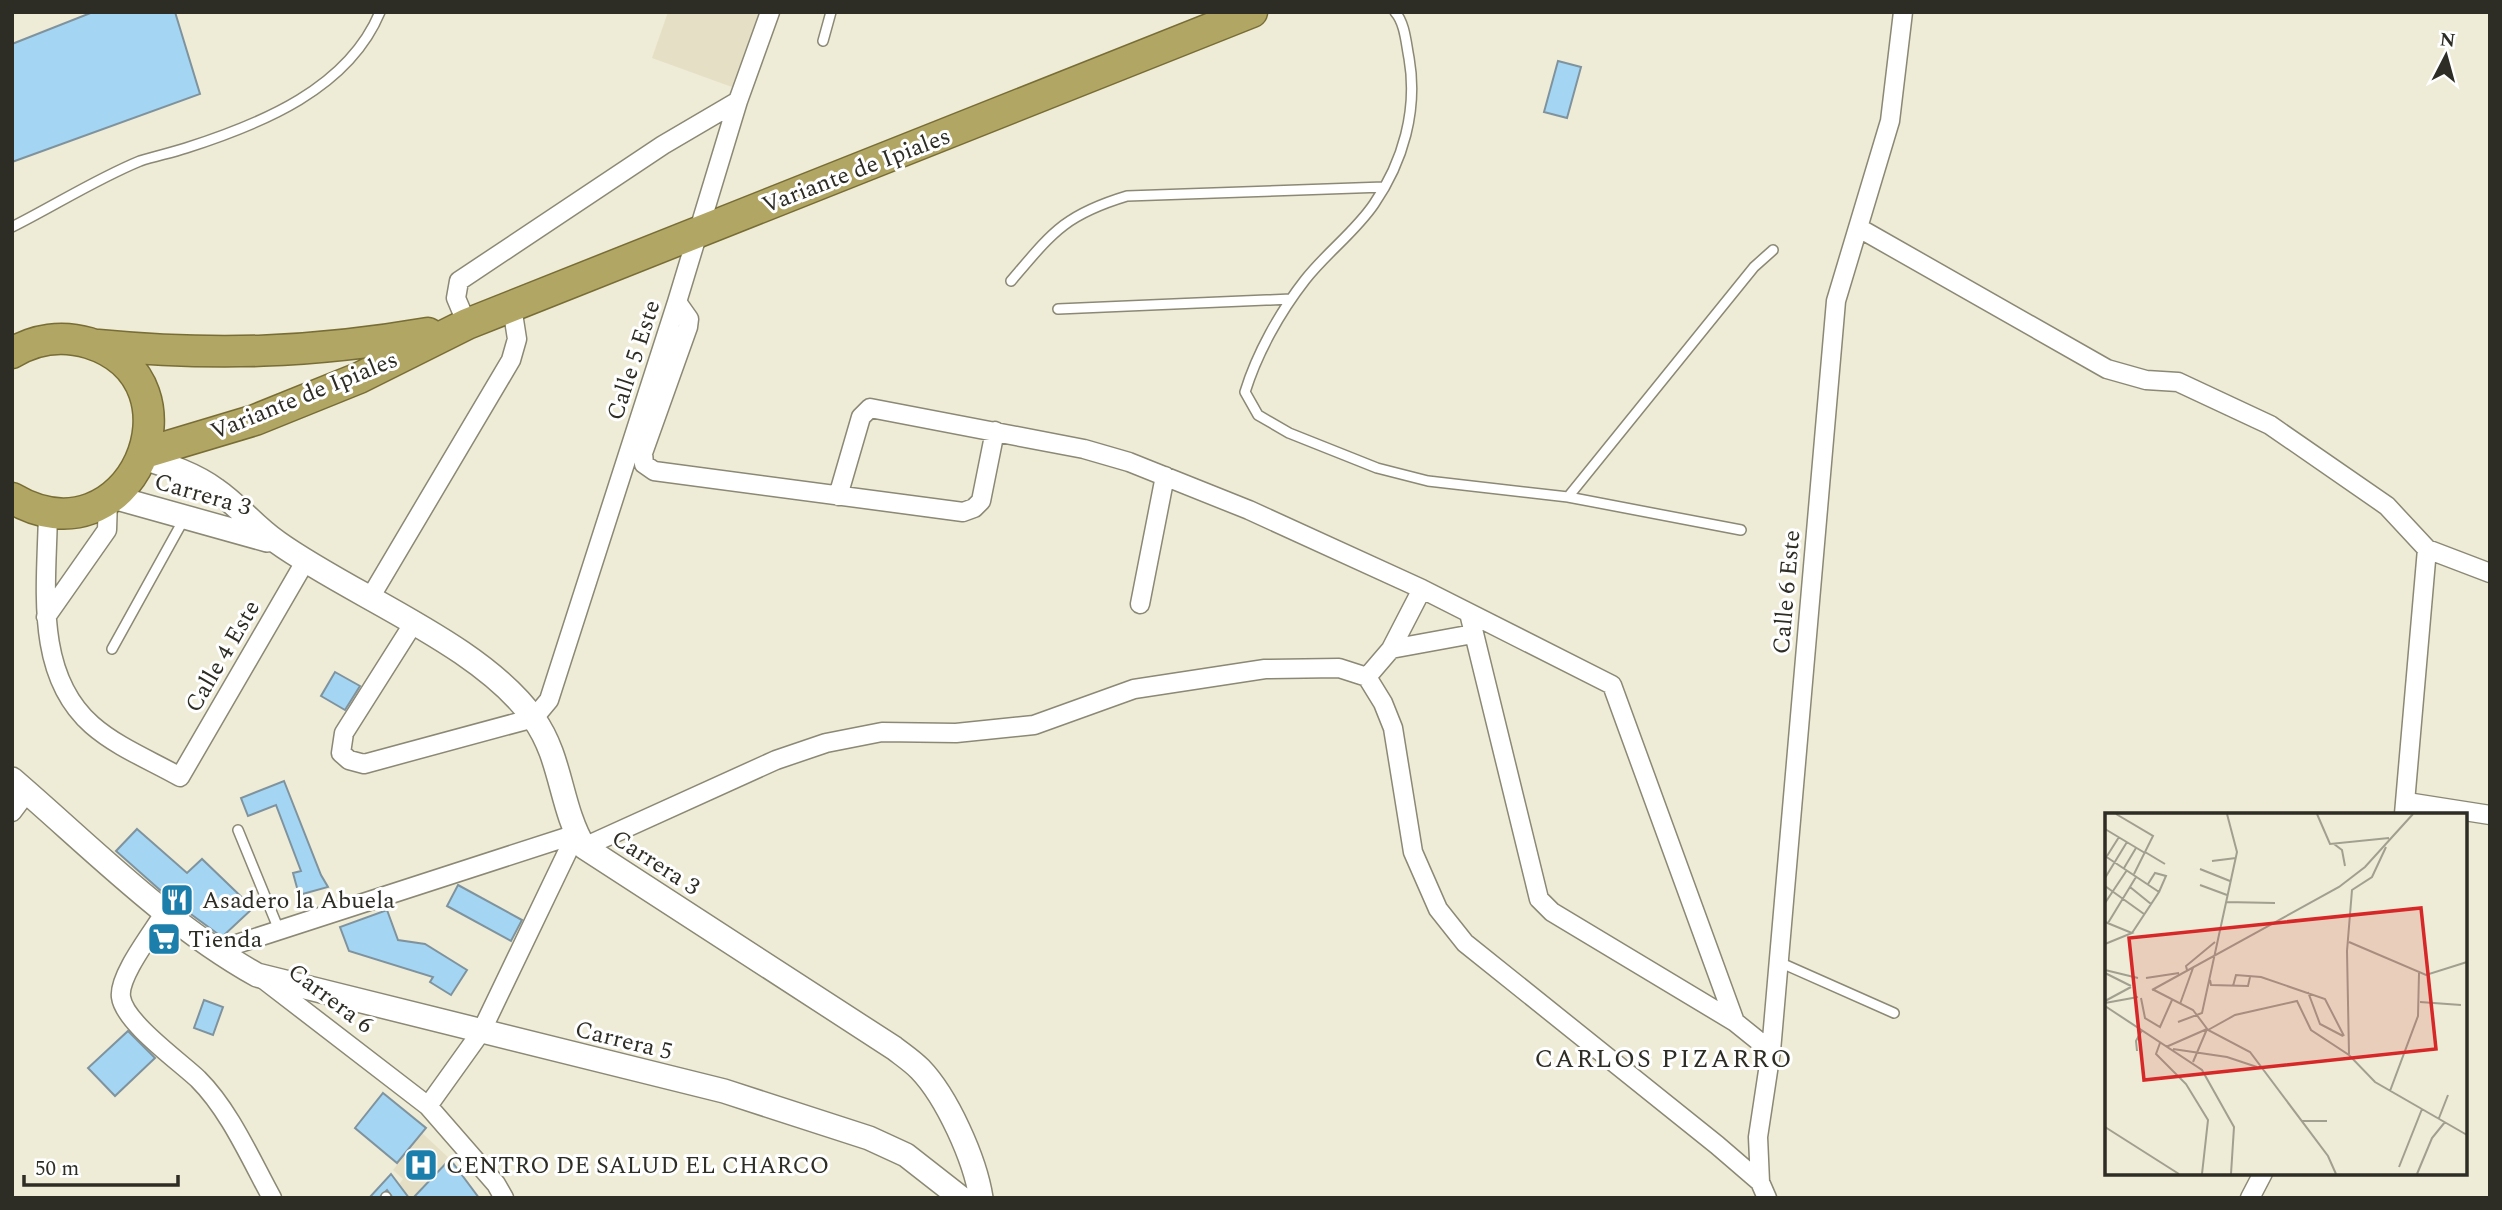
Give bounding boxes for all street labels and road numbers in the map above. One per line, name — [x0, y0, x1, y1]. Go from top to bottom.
street label: Variante de Ipiales — [757, 118, 956, 223]
street label: Calle 5 Este — [598, 295, 670, 425]
street label: Variante de Ipiales — [205, 342, 404, 450]
street label: Carrera 3 — [150, 464, 255, 526]
street label: Calle 6 Este — [1764, 528, 1810, 656]
street label: Calle 4 Este — [176, 594, 270, 719]
street label: Carrera 3 — [604, 821, 707, 905]
street label: Carrera 6 — [280, 955, 381, 1043]
street label: Carrera 5 — [571, 1011, 676, 1070]

